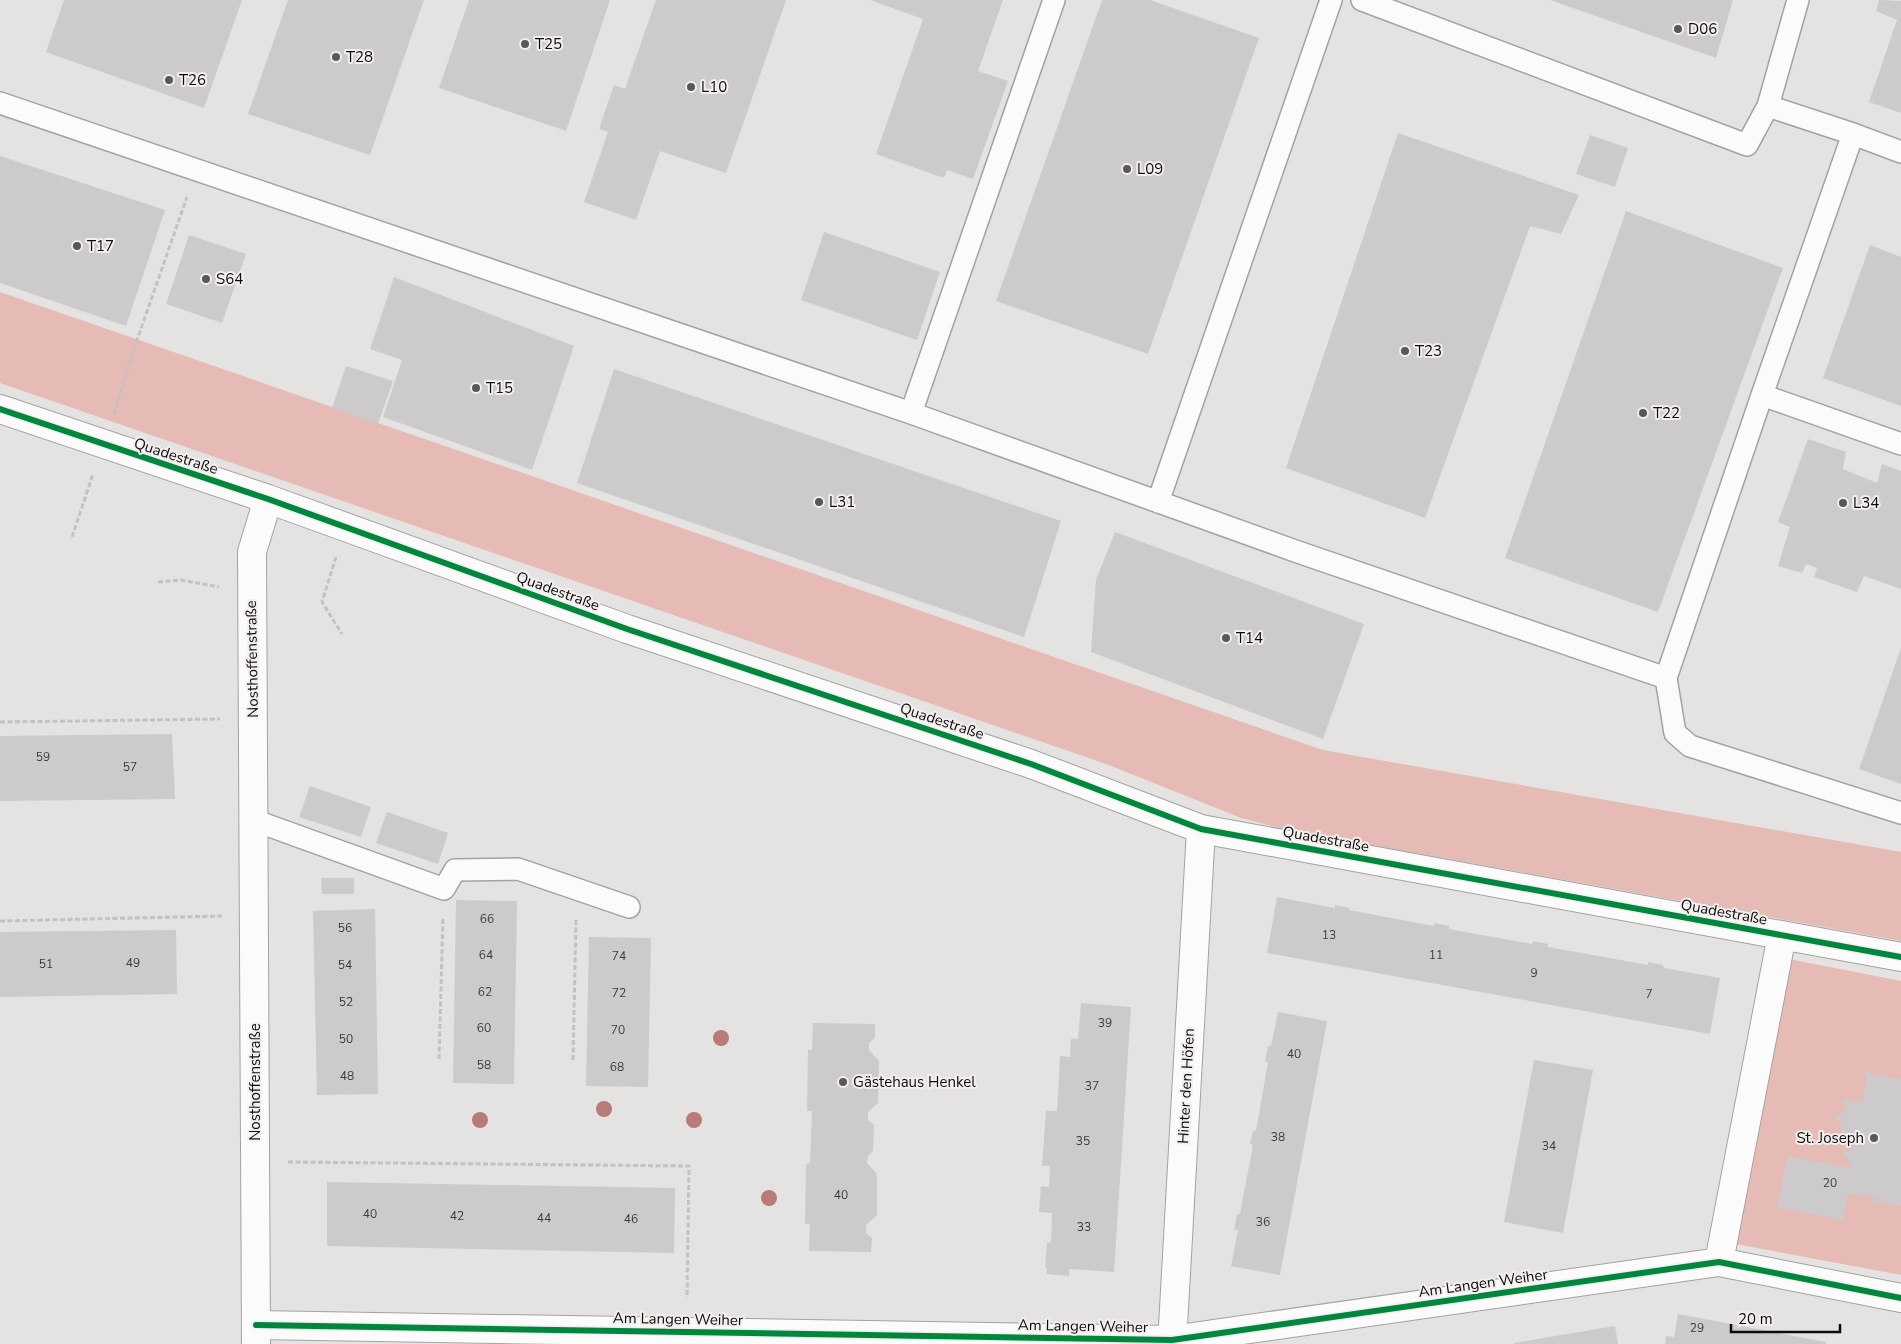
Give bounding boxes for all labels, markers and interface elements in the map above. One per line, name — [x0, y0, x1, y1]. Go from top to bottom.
place label: D06 — [1688, 19, 1717, 39]
marker: D06 — [1672, 23, 1684, 35]
place label: T25 — [535, 34, 562, 54]
marker: T25 — [519, 38, 531, 50]
place label: T28 — [346, 47, 373, 67]
marker: T28 — [330, 51, 342, 63]
place label: T26 — [179, 70, 206, 90]
marker: T26 — [163, 74, 175, 86]
place label: L10 — [701, 77, 727, 97]
marker: L10 — [685, 81, 697, 93]
place label: L09 — [1137, 159, 1163, 179]
marker: L09 — [1121, 163, 1133, 175]
place label: T17 — [87, 236, 114, 256]
marker: T17 — [71, 240, 83, 252]
place label: S64 — [216, 269, 243, 289]
marker: S64 — [200, 273, 212, 285]
place label: T23 — [1415, 341, 1442, 361]
marker: T23 — [1399, 345, 1411, 357]
place label: T15 — [486, 378, 513, 398]
marker: T15 — [470, 382, 482, 394]
place label: T22 — [1653, 403, 1680, 423]
marker: T22 — [1637, 407, 1649, 419]
street label: Quadestraße — [131, 433, 221, 479]
place label: L31 — [829, 492, 855, 512]
place label: L34 — [1853, 493, 1879, 513]
marker: L31 — [813, 496, 825, 508]
marker: L34 — [1837, 497, 1849, 509]
street label: Quadestraße — [513, 567, 603, 615]
street label: Nosthoffenstraße — [241, 600, 263, 718]
place label: T14 — [1236, 628, 1263, 648]
marker: T14 — [1220, 632, 1232, 644]
street label: Quadestraße — [897, 698, 987, 744]
house number: 59 — [36, 749, 50, 765]
house number: 57 — [123, 759, 137, 775]
street label: Quadestraße — [1281, 822, 1371, 856]
street label: Quadestraße — [1679, 895, 1769, 929]
house number: 66 — [480, 911, 494, 927]
house number: 56 — [338, 920, 352, 936]
house number: 13 — [1322, 927, 1336, 943]
house number: 64 — [479, 947, 493, 963]
house number: 11 — [1429, 947, 1443, 963]
house number: 74 — [612, 948, 626, 964]
house number: 49 — [126, 955, 140, 971]
house number: 51 — [39, 956, 53, 972]
house number: 54 — [338, 957, 352, 973]
house number: 9 — [1530, 965, 1538, 981]
house number: 62 — [478, 984, 492, 1000]
house number: 72 — [612, 985, 626, 1001]
house number: 7 — [1645, 986, 1653, 1002]
house number: 52 — [339, 994, 353, 1010]
house number: 39 — [1098, 1015, 1112, 1031]
house number: 60 — [477, 1020, 491, 1036]
house number: 70 — [611, 1022, 625, 1038]
street label: Nosthoffenstraße — [245, 1023, 265, 1141]
street label: Hinter den Höfen — [1173, 1028, 1199, 1144]
house number: 50 — [339, 1031, 353, 1047]
house number: 40 — [1287, 1046, 1301, 1062]
house number: 58 — [477, 1057, 491, 1073]
house number: 68 — [610, 1059, 624, 1075]
house number: 48 — [340, 1068, 354, 1084]
place label: Gästehaus Henkel — [853, 1072, 976, 1092]
marker: Gästehaus Henkel — [837, 1076, 849, 1088]
house number: 37 — [1085, 1078, 1099, 1094]
place label: St. Joseph — [1796, 1128, 1864, 1148]
house number: 38 — [1271, 1129, 1285, 1145]
marker: St. Joseph — [1868, 1132, 1880, 1144]
house number: 35 — [1076, 1133, 1090, 1149]
house number: 34 — [1542, 1138, 1556, 1154]
house number: 20 — [1823, 1175, 1837, 1191]
house number: 40 — [834, 1187, 848, 1203]
house number: 40 — [363, 1206, 377, 1222]
house number: 42 — [450, 1208, 464, 1224]
house number: 44 — [537, 1210, 551, 1226]
house number: 46 — [624, 1211, 638, 1227]
house number: 36 — [1256, 1214, 1270, 1230]
house number: 33 — [1077, 1219, 1091, 1235]
street label: Am Langen Weiher — [1417, 1264, 1550, 1302]
scale bar — [1731, 1302, 1840, 1334]
street label: Am Langen Weiher — [613, 1308, 744, 1330]
text: 20 m — [1738, 1309, 1773, 1329]
street label: Am Langen Weiher — [1018, 1315, 1149, 1337]
house number: 29 — [1690, 1320, 1704, 1336]

